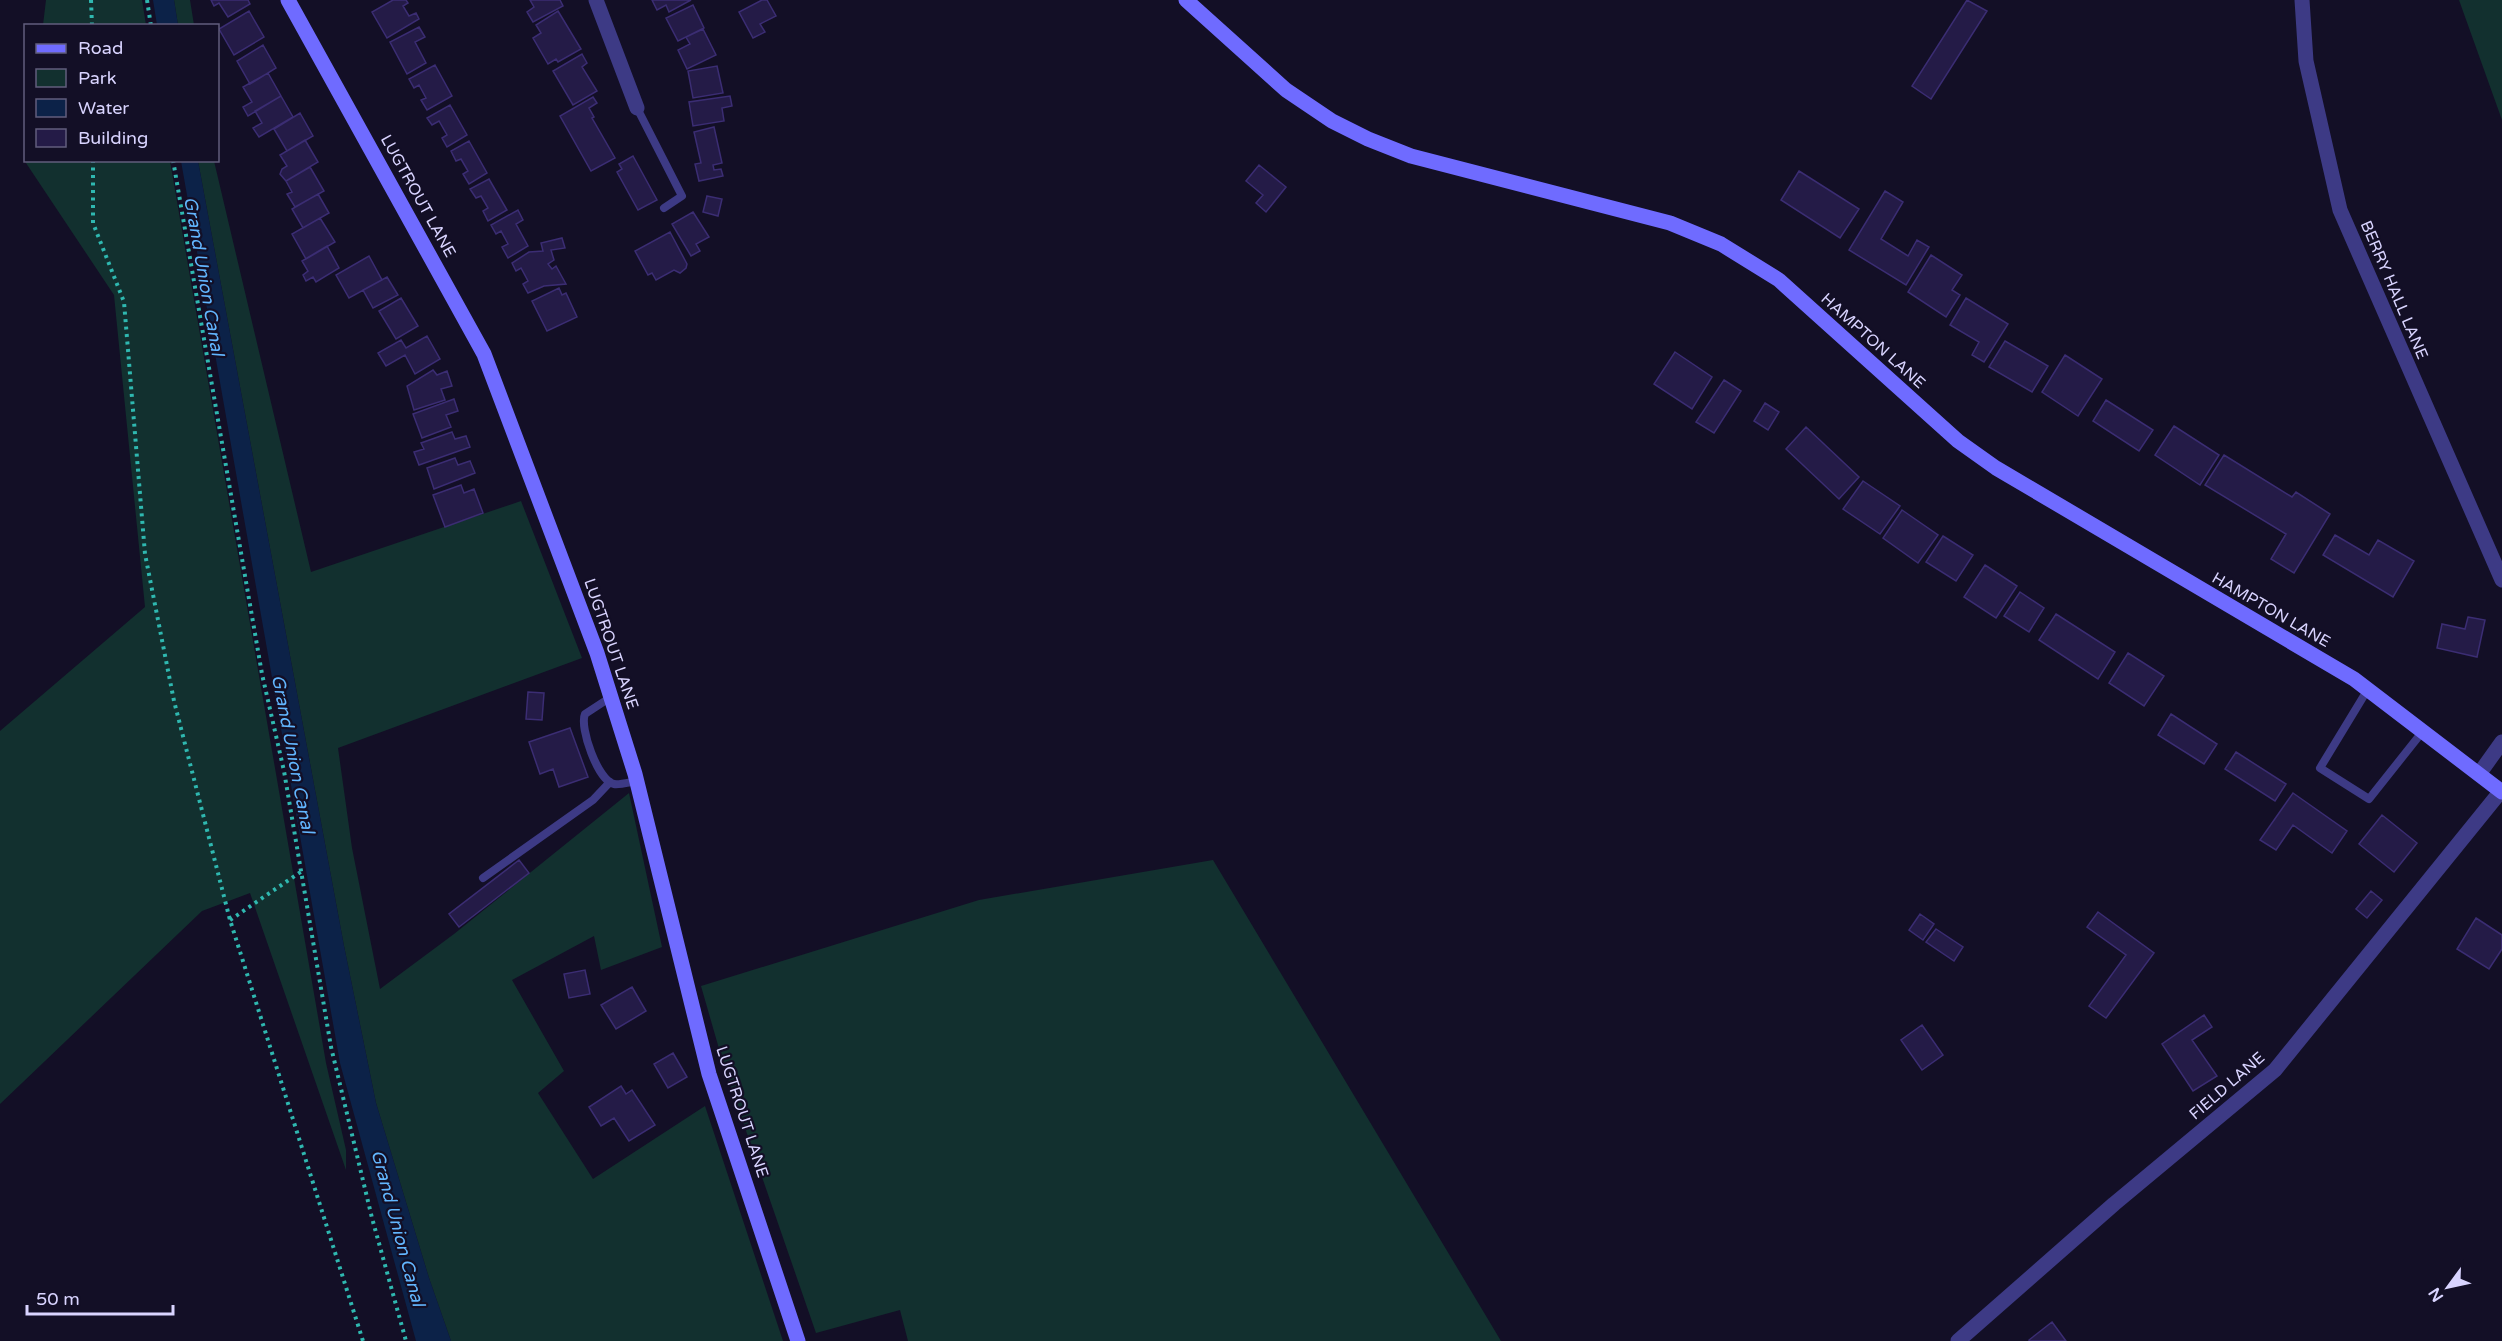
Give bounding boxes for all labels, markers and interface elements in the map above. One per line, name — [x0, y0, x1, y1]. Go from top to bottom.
legend — [24, 24, 219, 162]
text: Road — [78, 37, 123, 59]
text: Park — [78, 67, 117, 89]
text: Water — [78, 97, 129, 119]
text: Building — [78, 127, 148, 149]
street label: LUGTROUT LANE — [376, 131, 460, 261]
water label: Grand Union Canal — [179, 195, 229, 360]
street label: BERRY HALL LANE — [2356, 218, 2432, 362]
street label: HAMPTON LANE — [1817, 289, 1929, 393]
street label: HAMPTON LANE — [2208, 568, 2334, 652]
street label: LUGTROUT LANE — [579, 576, 643, 712]
water label: Grand Union Canal — [267, 673, 320, 838]
street label: LUGTROUT LANE — [711, 1044, 773, 1180]
street label: FIELD LANE — [2185, 1048, 2269, 1124]
water label: Grand Union Canal — [367, 1147, 430, 1311]
north arrow — [2418, 1257, 2478, 1317]
scale bar — [27, 1278, 172, 1316]
text: N — [2424, 1284, 2448, 1305]
text: 50 m — [36, 1288, 80, 1310]

